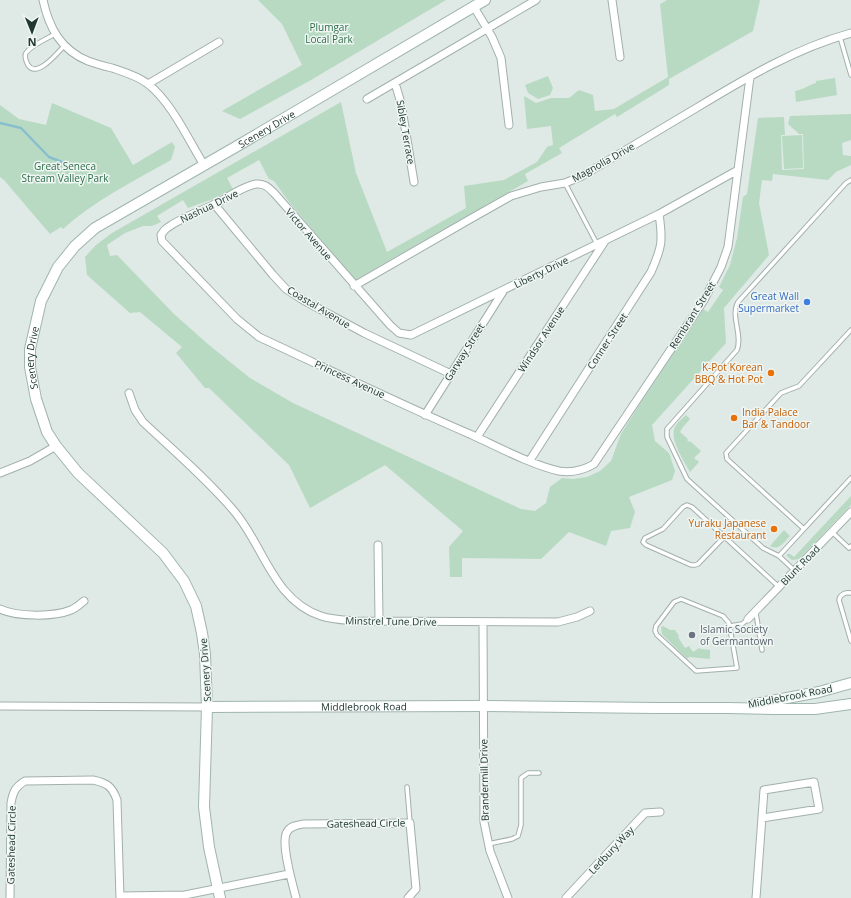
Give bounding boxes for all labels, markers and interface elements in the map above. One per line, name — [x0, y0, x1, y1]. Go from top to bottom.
north arrow — [12, 12, 52, 52]
park label: Plumgar Local Park — [305, 20, 354, 46]
text: N — [28, 35, 37, 50]
street label: Sibley Terrace — [393, 99, 419, 166]
street label: Scenery Drive — [235, 106, 298, 151]
street label: Magnolia Drive — [569, 139, 637, 185]
park label: Great Seneca Stream Valley Park — [22, 159, 109, 185]
street label: Nashua Drive — [178, 186, 241, 226]
street label: Victor Avenue — [283, 205, 336, 263]
street label: Liberty Drive — [511, 253, 571, 291]
street label: Rembrant Street — [666, 278, 719, 351]
street label: Coastal Avenue — [285, 283, 354, 332]
place label: Great Wall Supermarket — [738, 289, 799, 315]
marker: Great Wall Supermarket — [802, 297, 812, 307]
street label: Windsor Avenue — [514, 303, 568, 375]
street label: Conner Street — [583, 310, 631, 372]
street label: Garway Street — [441, 320, 488, 384]
street label: Scenery Drive — [23, 324, 42, 391]
street label: Princess Avenue — [313, 357, 388, 402]
place label: K-Pot Korean BBQ & Hot Pot — [695, 360, 763, 386]
marker: K-Pot Korean BBQ & Hot Pot — [766, 368, 776, 378]
place label: India Palace Bar & Tandoor — [742, 405, 810, 431]
marker: India Palace Bar & Tandoor — [729, 413, 739, 423]
place label: Yuraku Japanese Restaurant — [689, 516, 766, 542]
marker: Yuraku Japanese Restaurant — [769, 524, 779, 534]
street label: Blunt Road — [777, 542, 823, 588]
street label: Minstrel Tune Drive — [345, 613, 437, 629]
place label: Islamic Society of Germantown — [700, 622, 773, 648]
marker: Islamic Society of Germantown — [687, 630, 697, 640]
street label: Scenery Drive — [196, 637, 214, 702]
street label: Middlebrook Road — [747, 681, 833, 711]
street label: Middlebrook Road — [321, 699, 407, 714]
street label: Brandermill Drive — [476, 739, 492, 821]
street label: Gateshead Circle — [3, 805, 19, 884]
street label: Gateshead Circle — [327, 815, 406, 831]
street label: Ledbury Way — [585, 822, 637, 877]

